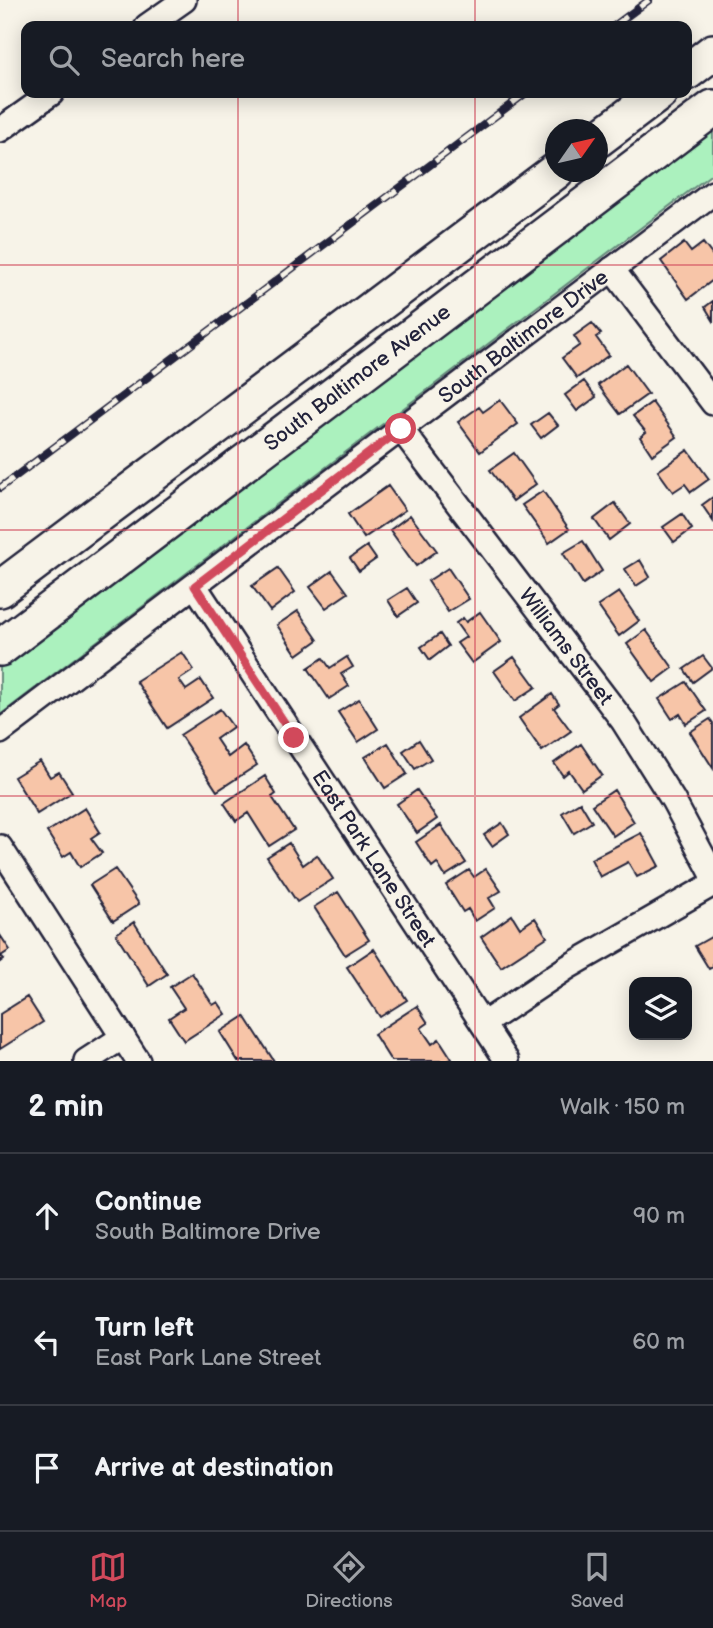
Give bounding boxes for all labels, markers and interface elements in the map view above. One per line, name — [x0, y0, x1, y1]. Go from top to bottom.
search box — [21, 21, 692, 98]
icon: search — [45, 41, 83, 79]
text: Search here — [101, 44, 245, 75]
north arrow — [545, 119, 608, 182]
street label: South Baltimore Drive — [434, 265, 613, 409]
street label: South Baltimore Avenue — [259, 299, 456, 457]
route start — [385, 413, 416, 444]
street label: Williams Street — [514, 583, 618, 710]
route end — [278, 722, 309, 753]
street label: East Park Lane Street — [306, 766, 441, 952]
map controls — [629, 977, 692, 1040]
button: layers — [629, 977, 692, 1040]
text: 2 min — [28, 1089, 104, 1125]
text: Walk · 150 m — [560, 1093, 685, 1121]
text: Continue — [95, 1187, 202, 1218]
icon: ahead — [28, 1197, 66, 1235]
text: 90 m — [633, 1202, 685, 1230]
text: South Baltimore Drive — [95, 1218, 321, 1246]
text: Turn left — [95, 1313, 194, 1344]
icon: left — [28, 1323, 66, 1361]
text: 60 m — [632, 1328, 685, 1356]
text: East Park Lane Street — [95, 1344, 321, 1372]
icon: arrive — [28, 1449, 66, 1487]
text: Arrive at destination — [95, 1453, 334, 1484]
tab: Map — [89, 1548, 127, 1613]
tab: Directions — [305, 1548, 393, 1613]
tab: Saved — [571, 1548, 624, 1613]

